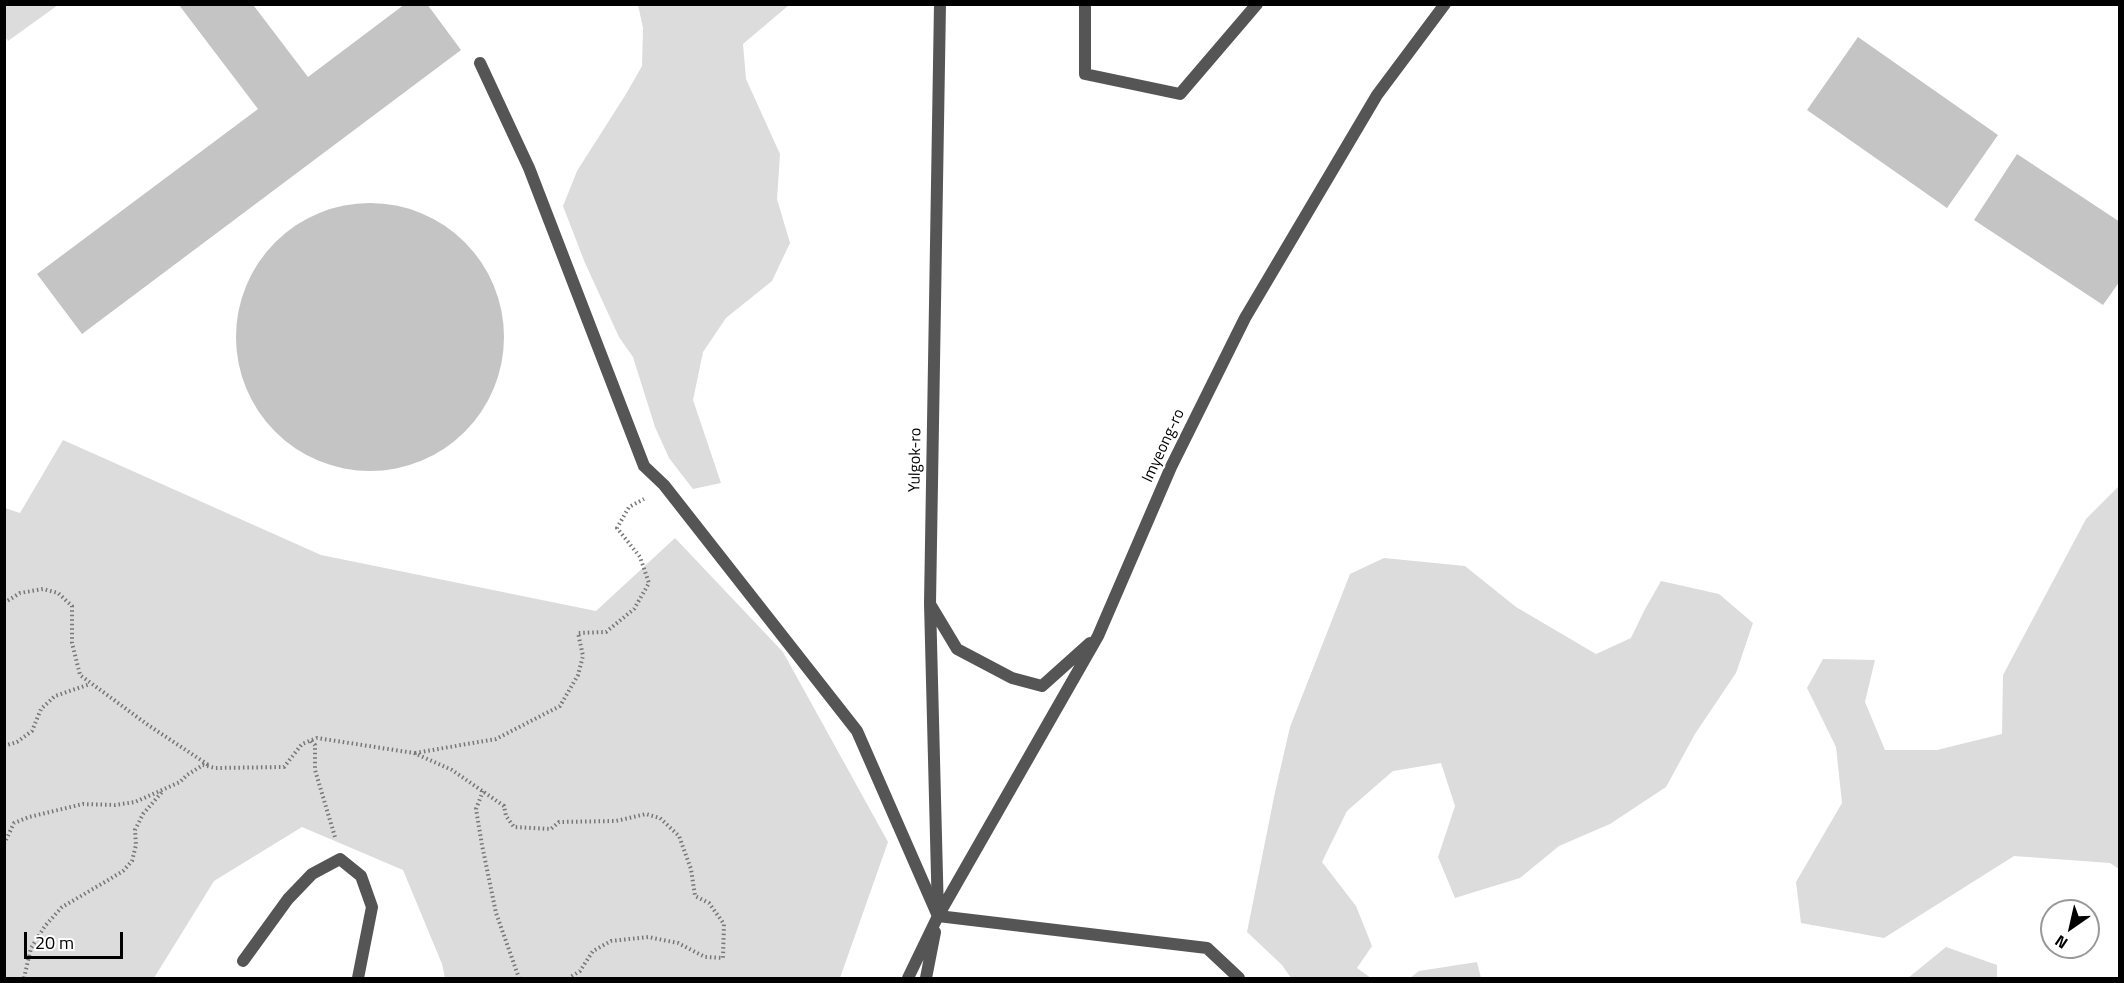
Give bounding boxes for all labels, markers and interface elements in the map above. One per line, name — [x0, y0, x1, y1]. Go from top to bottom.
street label: Imyeong-ro — [1139, 406, 1189, 486]
street label: Yulgok-ro — [906, 428, 926, 492]
north arrow — [2040, 899, 2100, 959]
scale bar — [27, 920, 126, 958]
text: 20 m — [35, 929, 74, 956]
text: N — [2050, 929, 2072, 955]

